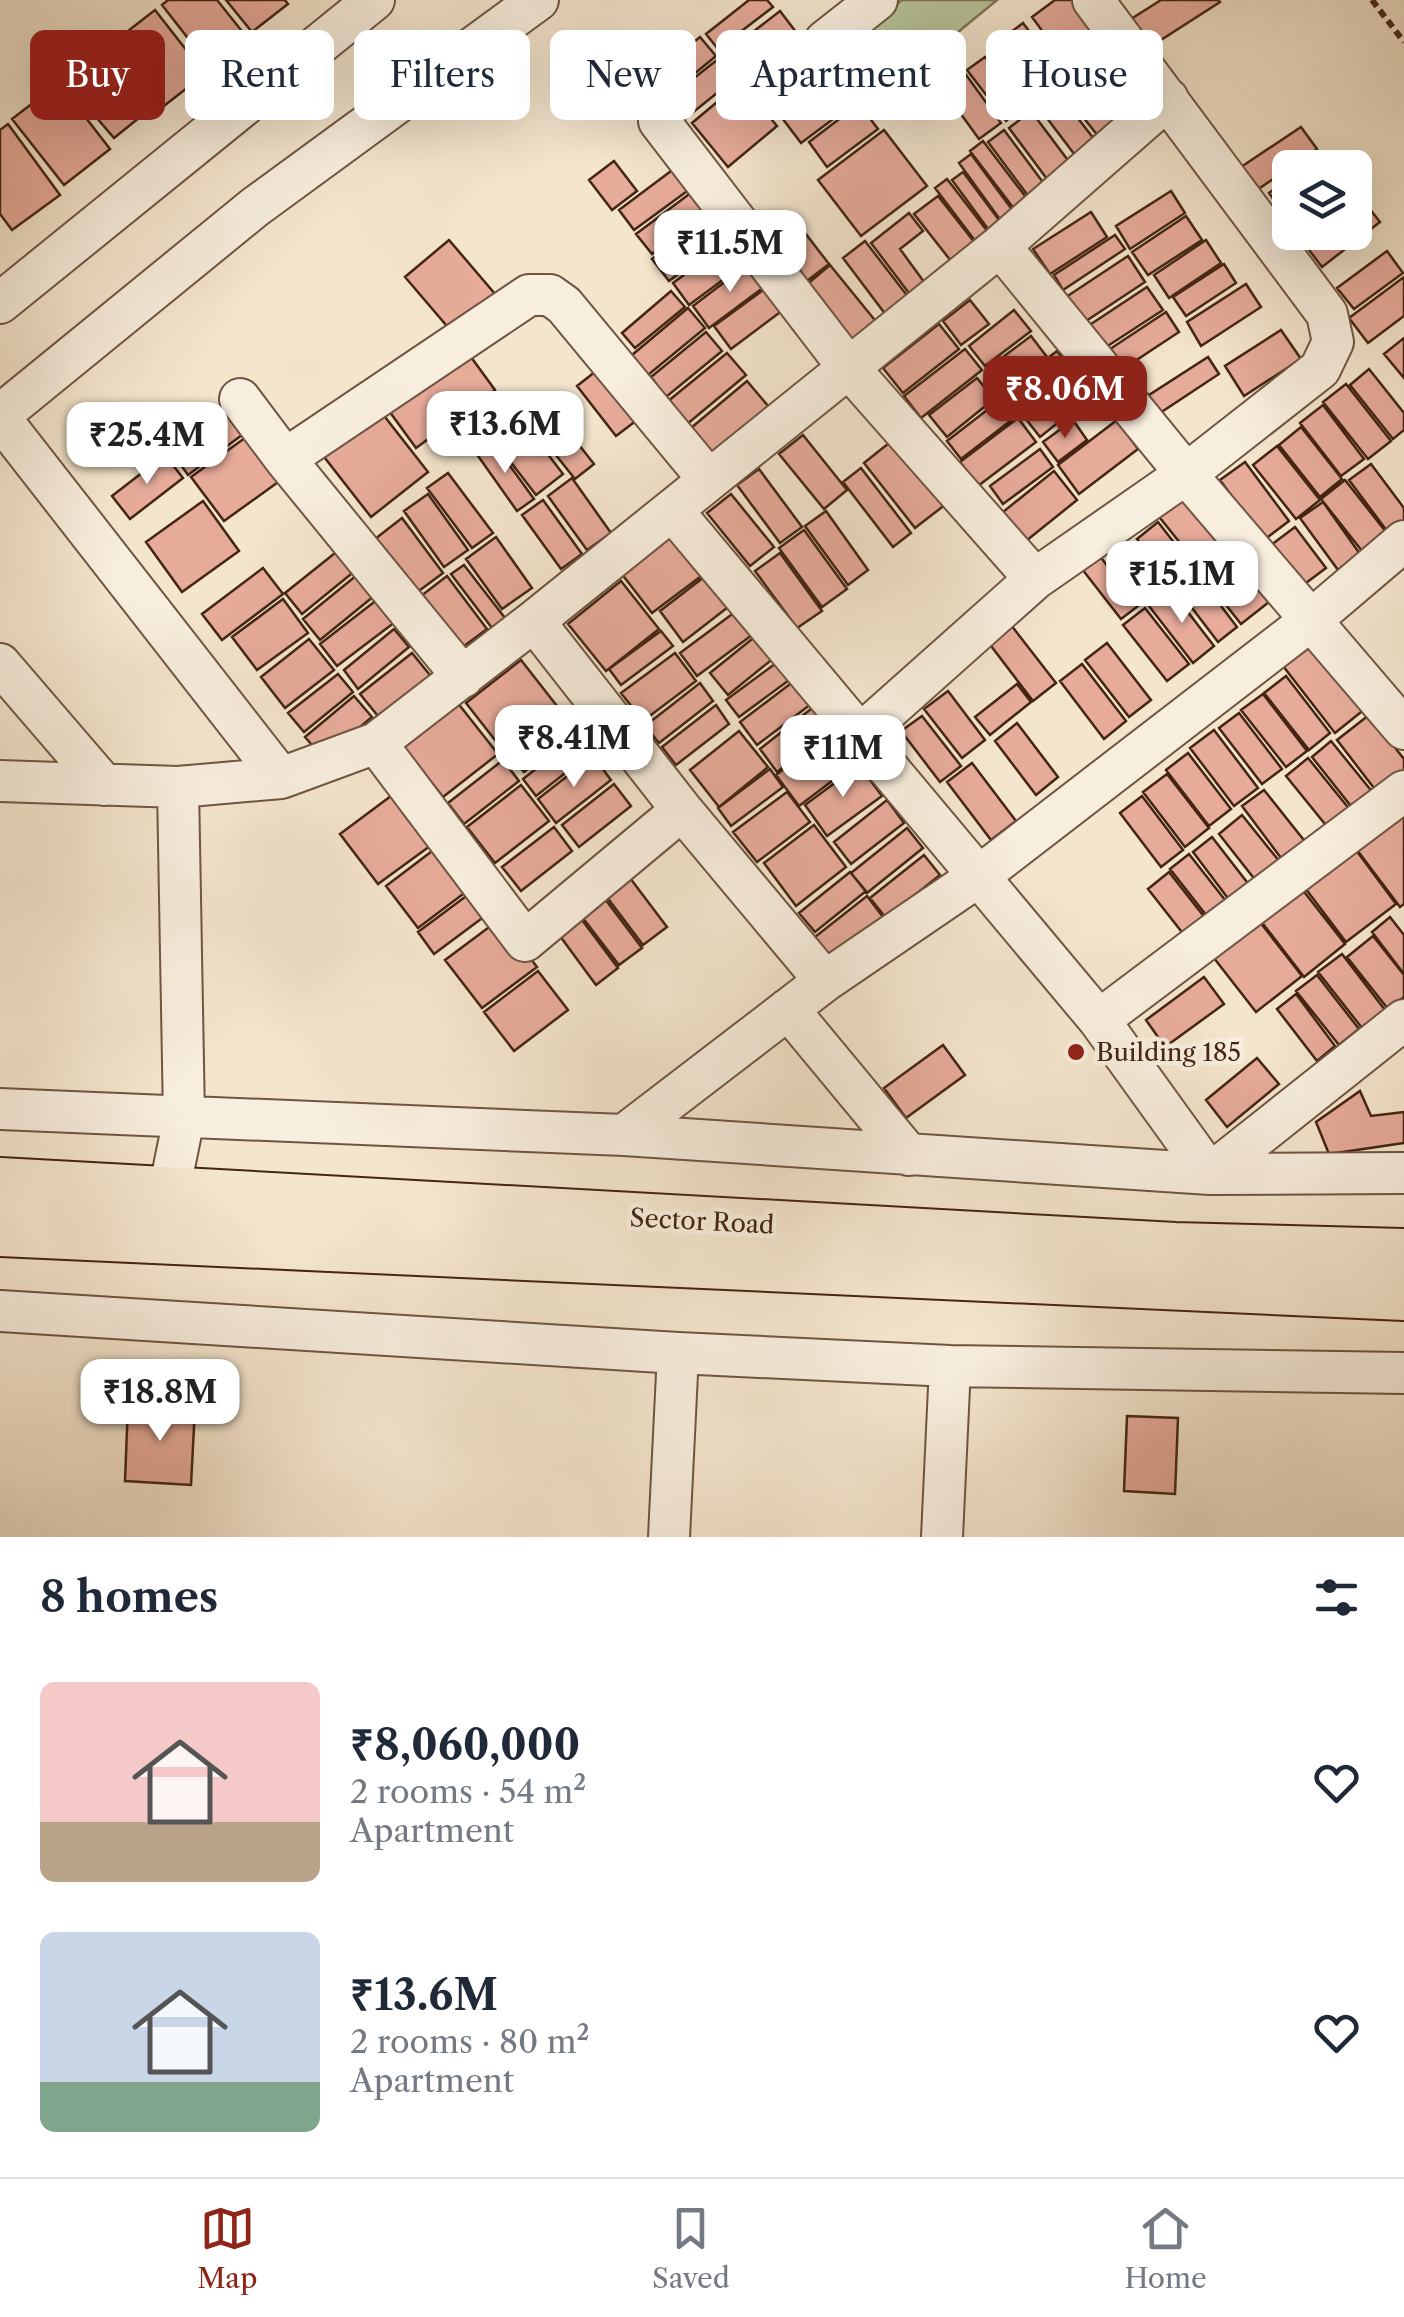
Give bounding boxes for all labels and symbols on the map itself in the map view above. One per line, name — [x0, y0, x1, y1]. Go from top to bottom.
pin: ₹11.5M — [649, 210, 811, 295]
pin: ₹8.06M — [984, 356, 1146, 441]
pin: ₹13.6M — [424, 391, 586, 476]
pin: ₹25.4M — [66, 402, 228, 487]
pin: ₹15.1M — [1101, 541, 1263, 626]
pin: ₹8.41M — [493, 705, 655, 790]
pin: ₹11M — [784, 715, 902, 800]
place label: Building 185 — [1096, 1037, 1241, 1068]
marker: Building 185 — [1065, 1041, 1087, 1063]
street label: Sector Road — [629, 1202, 775, 1241]
pin: ₹18.8M — [79, 1359, 241, 1444]

